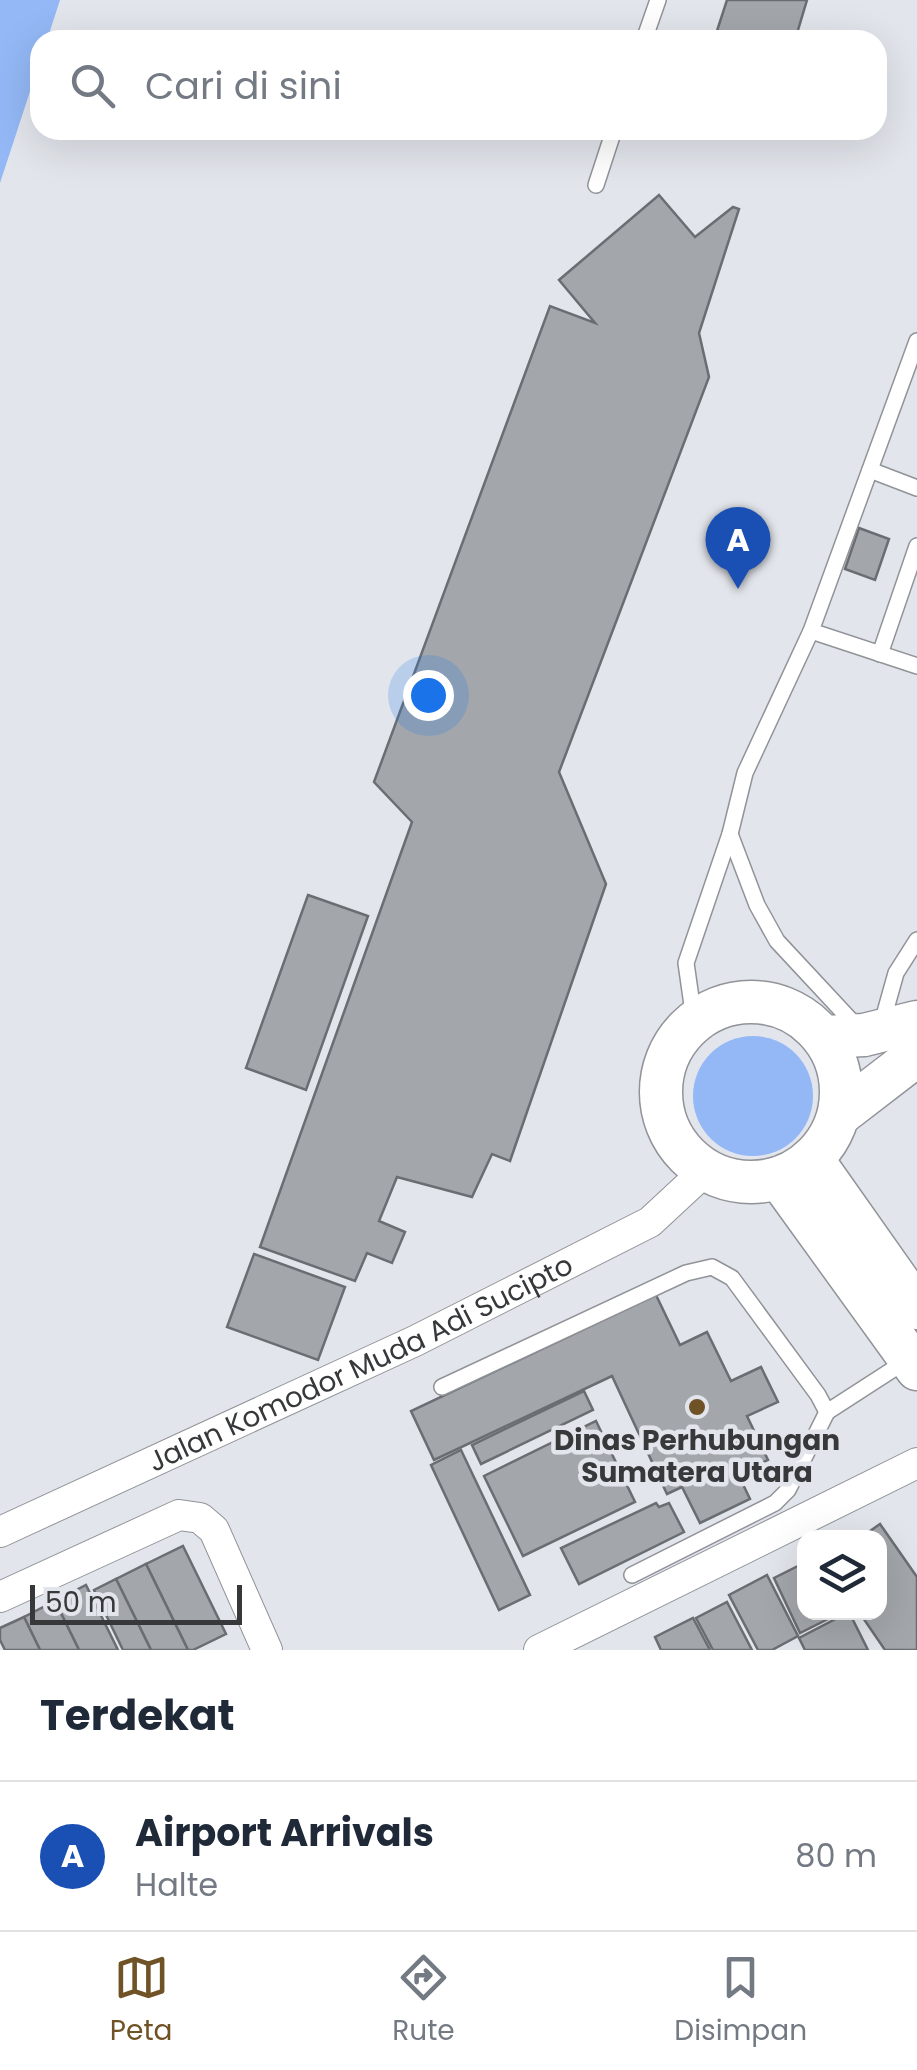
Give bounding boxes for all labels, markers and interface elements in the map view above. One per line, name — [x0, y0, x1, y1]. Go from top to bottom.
search box — [30, 30, 887, 140]
icon: search — [65, 58, 120, 113]
text: Cari di sini — [145, 59, 342, 112]
pin: A — [706, 506, 770, 589]
your location — [403, 670, 454, 721]
street label: Jalan Komodor Muda Adi Sucipto — [142, 1245, 579, 1481]
marker: Dinas Perhubungan Sumatera Utara — [686, 1396, 708, 1418]
place label: Dinas Perhubungan Sumatera Utara — [554, 1421, 840, 1492]
map controls — [797, 1530, 887, 1620]
button: layers — [797, 1530, 887, 1620]
scale bar — [30, 1580, 242, 1624]
text: 50 m — [45, 1583, 116, 1622]
text: Terdekat — [40, 1686, 235, 1745]
text: Airport Arrivals — [135, 1806, 434, 1859]
text: A — [61, 1833, 84, 1878]
text: 80 m — [795, 1833, 877, 1878]
text: Halte — [135, 1862, 218, 1907]
tab: Peta — [110, 1950, 173, 2052]
tab: Rute — [392, 1950, 455, 2052]
tab: Disimpan — [674, 1950, 807, 2052]

